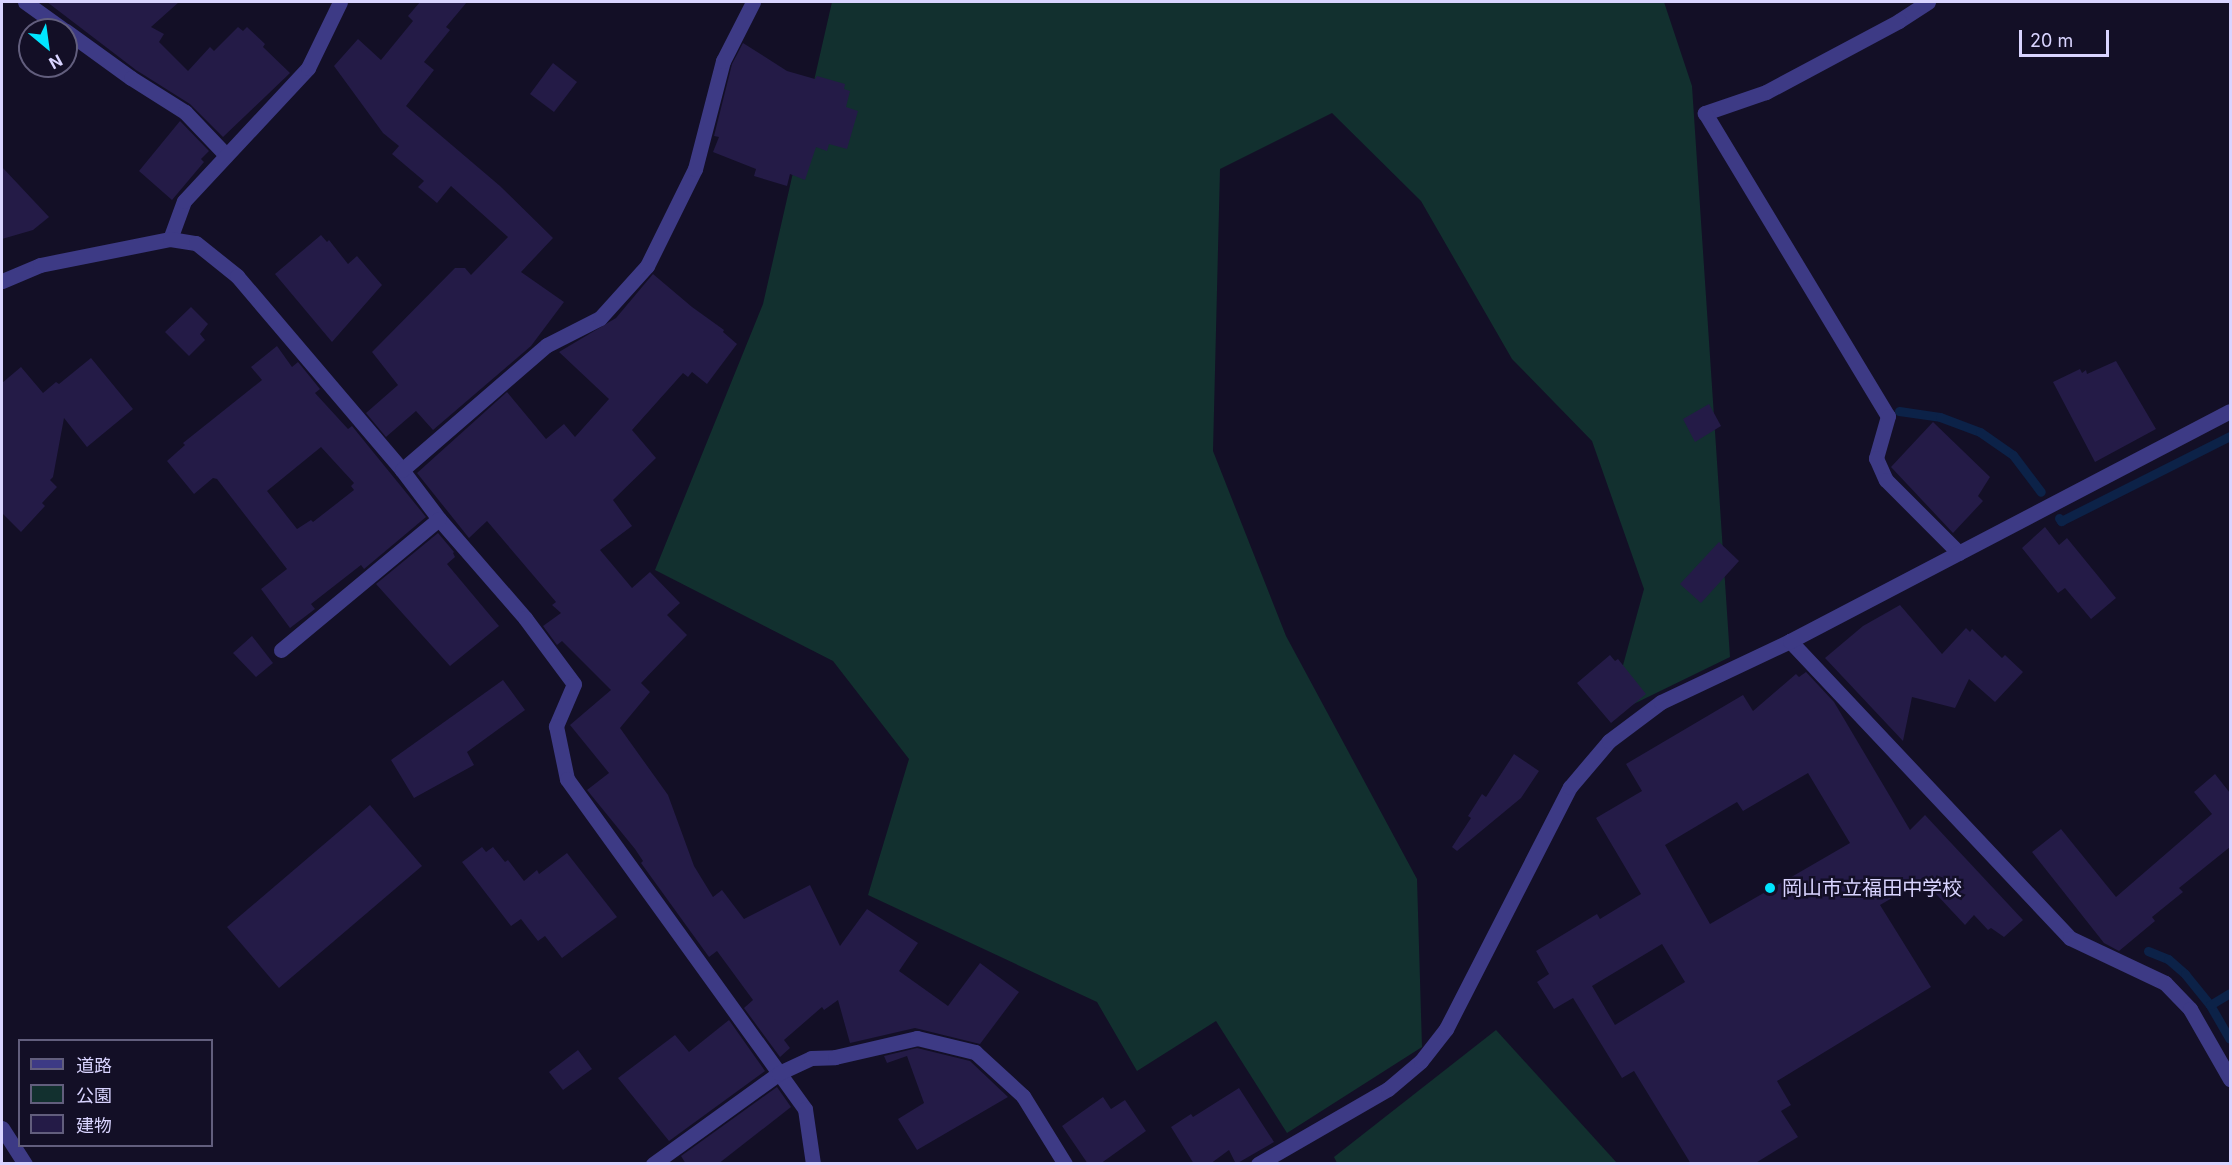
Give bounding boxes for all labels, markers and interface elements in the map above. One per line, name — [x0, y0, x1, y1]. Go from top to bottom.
north arrow — [18, 18, 78, 78]
scale bar — [2022, 18, 2112, 56]
text: 20 m — [2030, 30, 2073, 51]
text: N — [46, 50, 66, 74]
place label: 岡山市立福田中学校 — [1782, 876, 1962, 900]
marker: 岡山市立福田中学校 — [1763, 881, 1777, 895]
legend — [18, 1039, 213, 1147]
text: 道路 — [76, 1055, 112, 1076]
text: 公園 — [76, 1085, 112, 1106]
text: 建物 — [76, 1115, 112, 1136]

